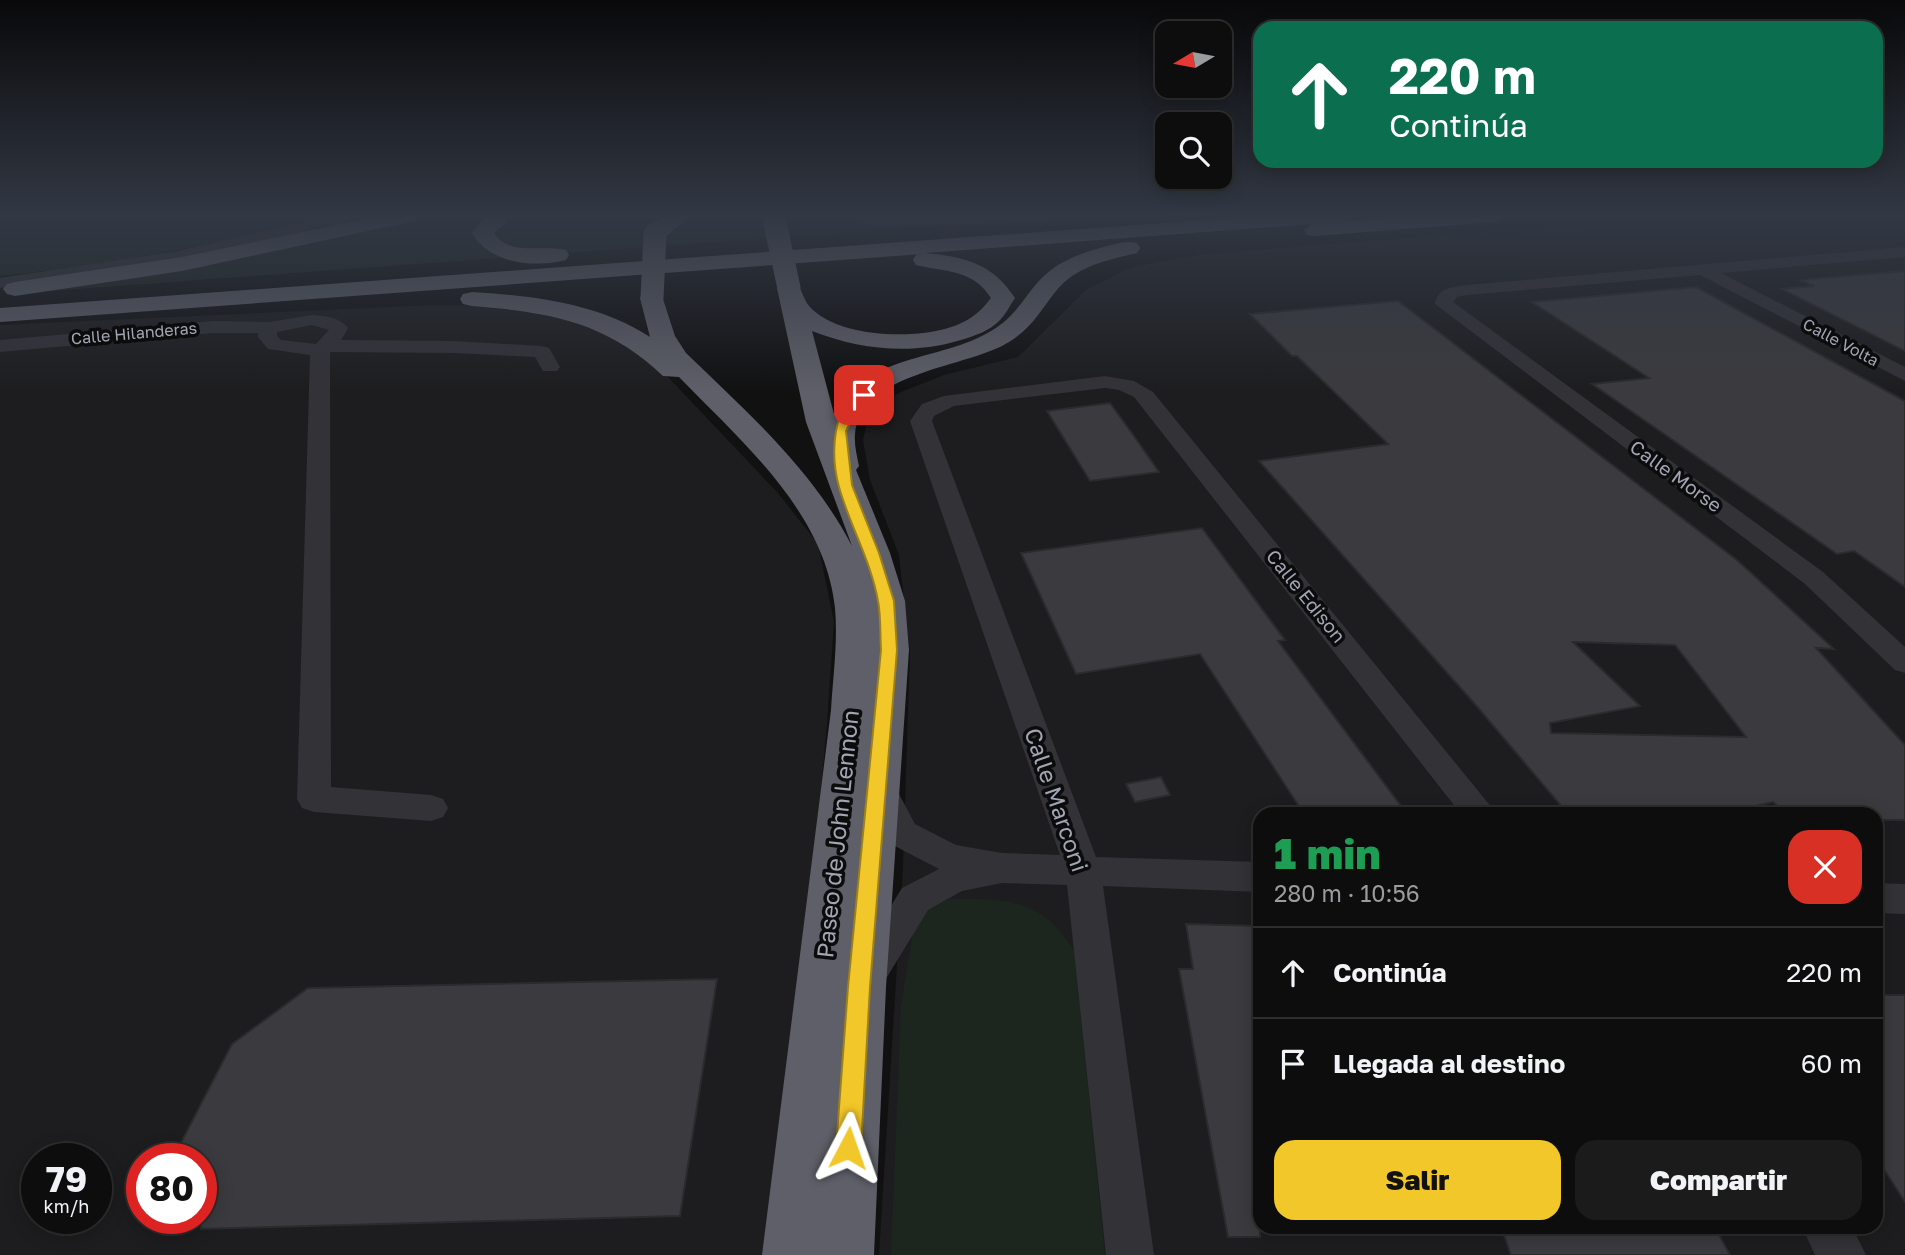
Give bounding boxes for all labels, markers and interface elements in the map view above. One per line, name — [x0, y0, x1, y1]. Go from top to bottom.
north arrow — [1155, 21, 1232, 98]
map controls — [1155, 21, 1232, 189]
text: 220 m — [1389, 46, 1536, 105]
icon: ahead — [1274, 49, 1365, 140]
text: Continúa — [1389, 106, 1528, 144]
button: search — [1155, 112, 1232, 189]
street label: Calle Volta — [1800, 314, 1882, 370]
street label: Calle Hilanderas — [70, 318, 198, 348]
pin — [834, 365, 894, 425]
icon: arrive — [845, 376, 883, 414]
street label: Calle Morse — [1626, 435, 1727, 517]
street label: Calle Edison — [1262, 545, 1351, 647]
street label: Paseo de John Lennon — [810, 709, 864, 959]
street label: Calle Marconi — [1019, 724, 1095, 875]
text: 1 min — [1274, 828, 1381, 878]
button: close — [1788, 830, 1862, 904]
text: 280 m · 10:56 — [1274, 879, 1420, 907]
icon: ahead — [1274, 954, 1312, 992]
text: Continúa — [1333, 957, 1447, 988]
text: 220 m — [1786, 957, 1862, 988]
icon: arrive — [1274, 1045, 1312, 1083]
text: Llegada al destino — [1333, 1048, 1565, 1079]
text: 60 m — [1801, 1048, 1862, 1079]
position arrow — [811, 1111, 885, 1185]
button: Salir — [1274, 1140, 1561, 1220]
button: Compartir — [1575, 1140, 1862, 1220]
speed limit sign: 80 — [126, 1143, 217, 1234]
text: 79 — [46, 1158, 87, 1200]
text: km/h — [44, 1195, 89, 1217]

